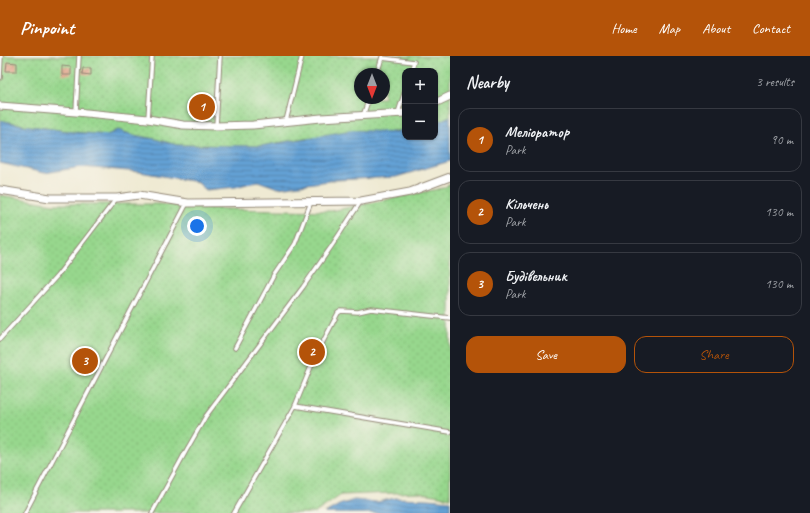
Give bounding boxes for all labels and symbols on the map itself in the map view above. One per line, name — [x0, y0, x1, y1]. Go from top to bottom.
north arrow — [354, 68, 390, 104]
pin: 1 — [189, 92, 215, 122]
your location — [187, 216, 207, 236]
pin: 2 — [299, 337, 325, 367]
pin: 3 — [72, 346, 98, 376]

